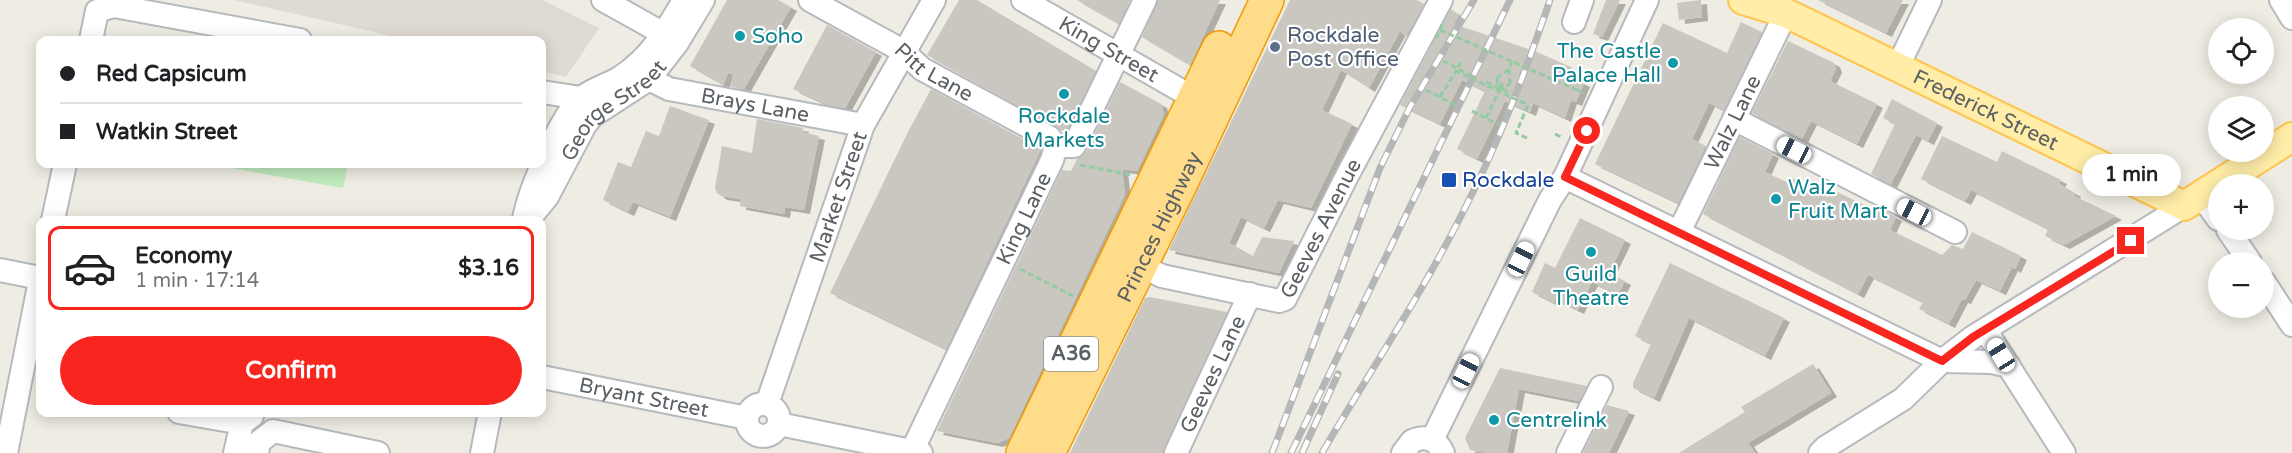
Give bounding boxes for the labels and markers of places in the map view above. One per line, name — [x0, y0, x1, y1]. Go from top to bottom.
place label: Rockdale Post Office — [1287, 23, 1399, 72]
place label: Soho — [752, 24, 803, 49]
marker: Soho — [733, 29, 747, 43]
place label: The Castle Palace Hall — [1552, 39, 1661, 88]
marker: Rockdale Post Office — [1268, 40, 1282, 54]
marker: The Castle Palace Hall — [1666, 56, 1680, 70]
marker: Rockdale Markets — [1057, 87, 1071, 101]
place label: Rockdale Markets — [1018, 104, 1110, 153]
place label: Rockdale — [1462, 168, 1554, 193]
marker: Rockdale — [1440, 171, 1458, 189]
place label: Walz Fruit Mart — [1788, 175, 1888, 224]
marker: Walz Fruit Mart — [1769, 192, 1783, 206]
marker: Guild Theatre — [1584, 245, 1598, 259]
place label: Guild Theatre — [1553, 262, 1629, 311]
place label: Centrelink — [1506, 408, 1607, 433]
marker: Centrelink — [1487, 413, 1501, 427]

